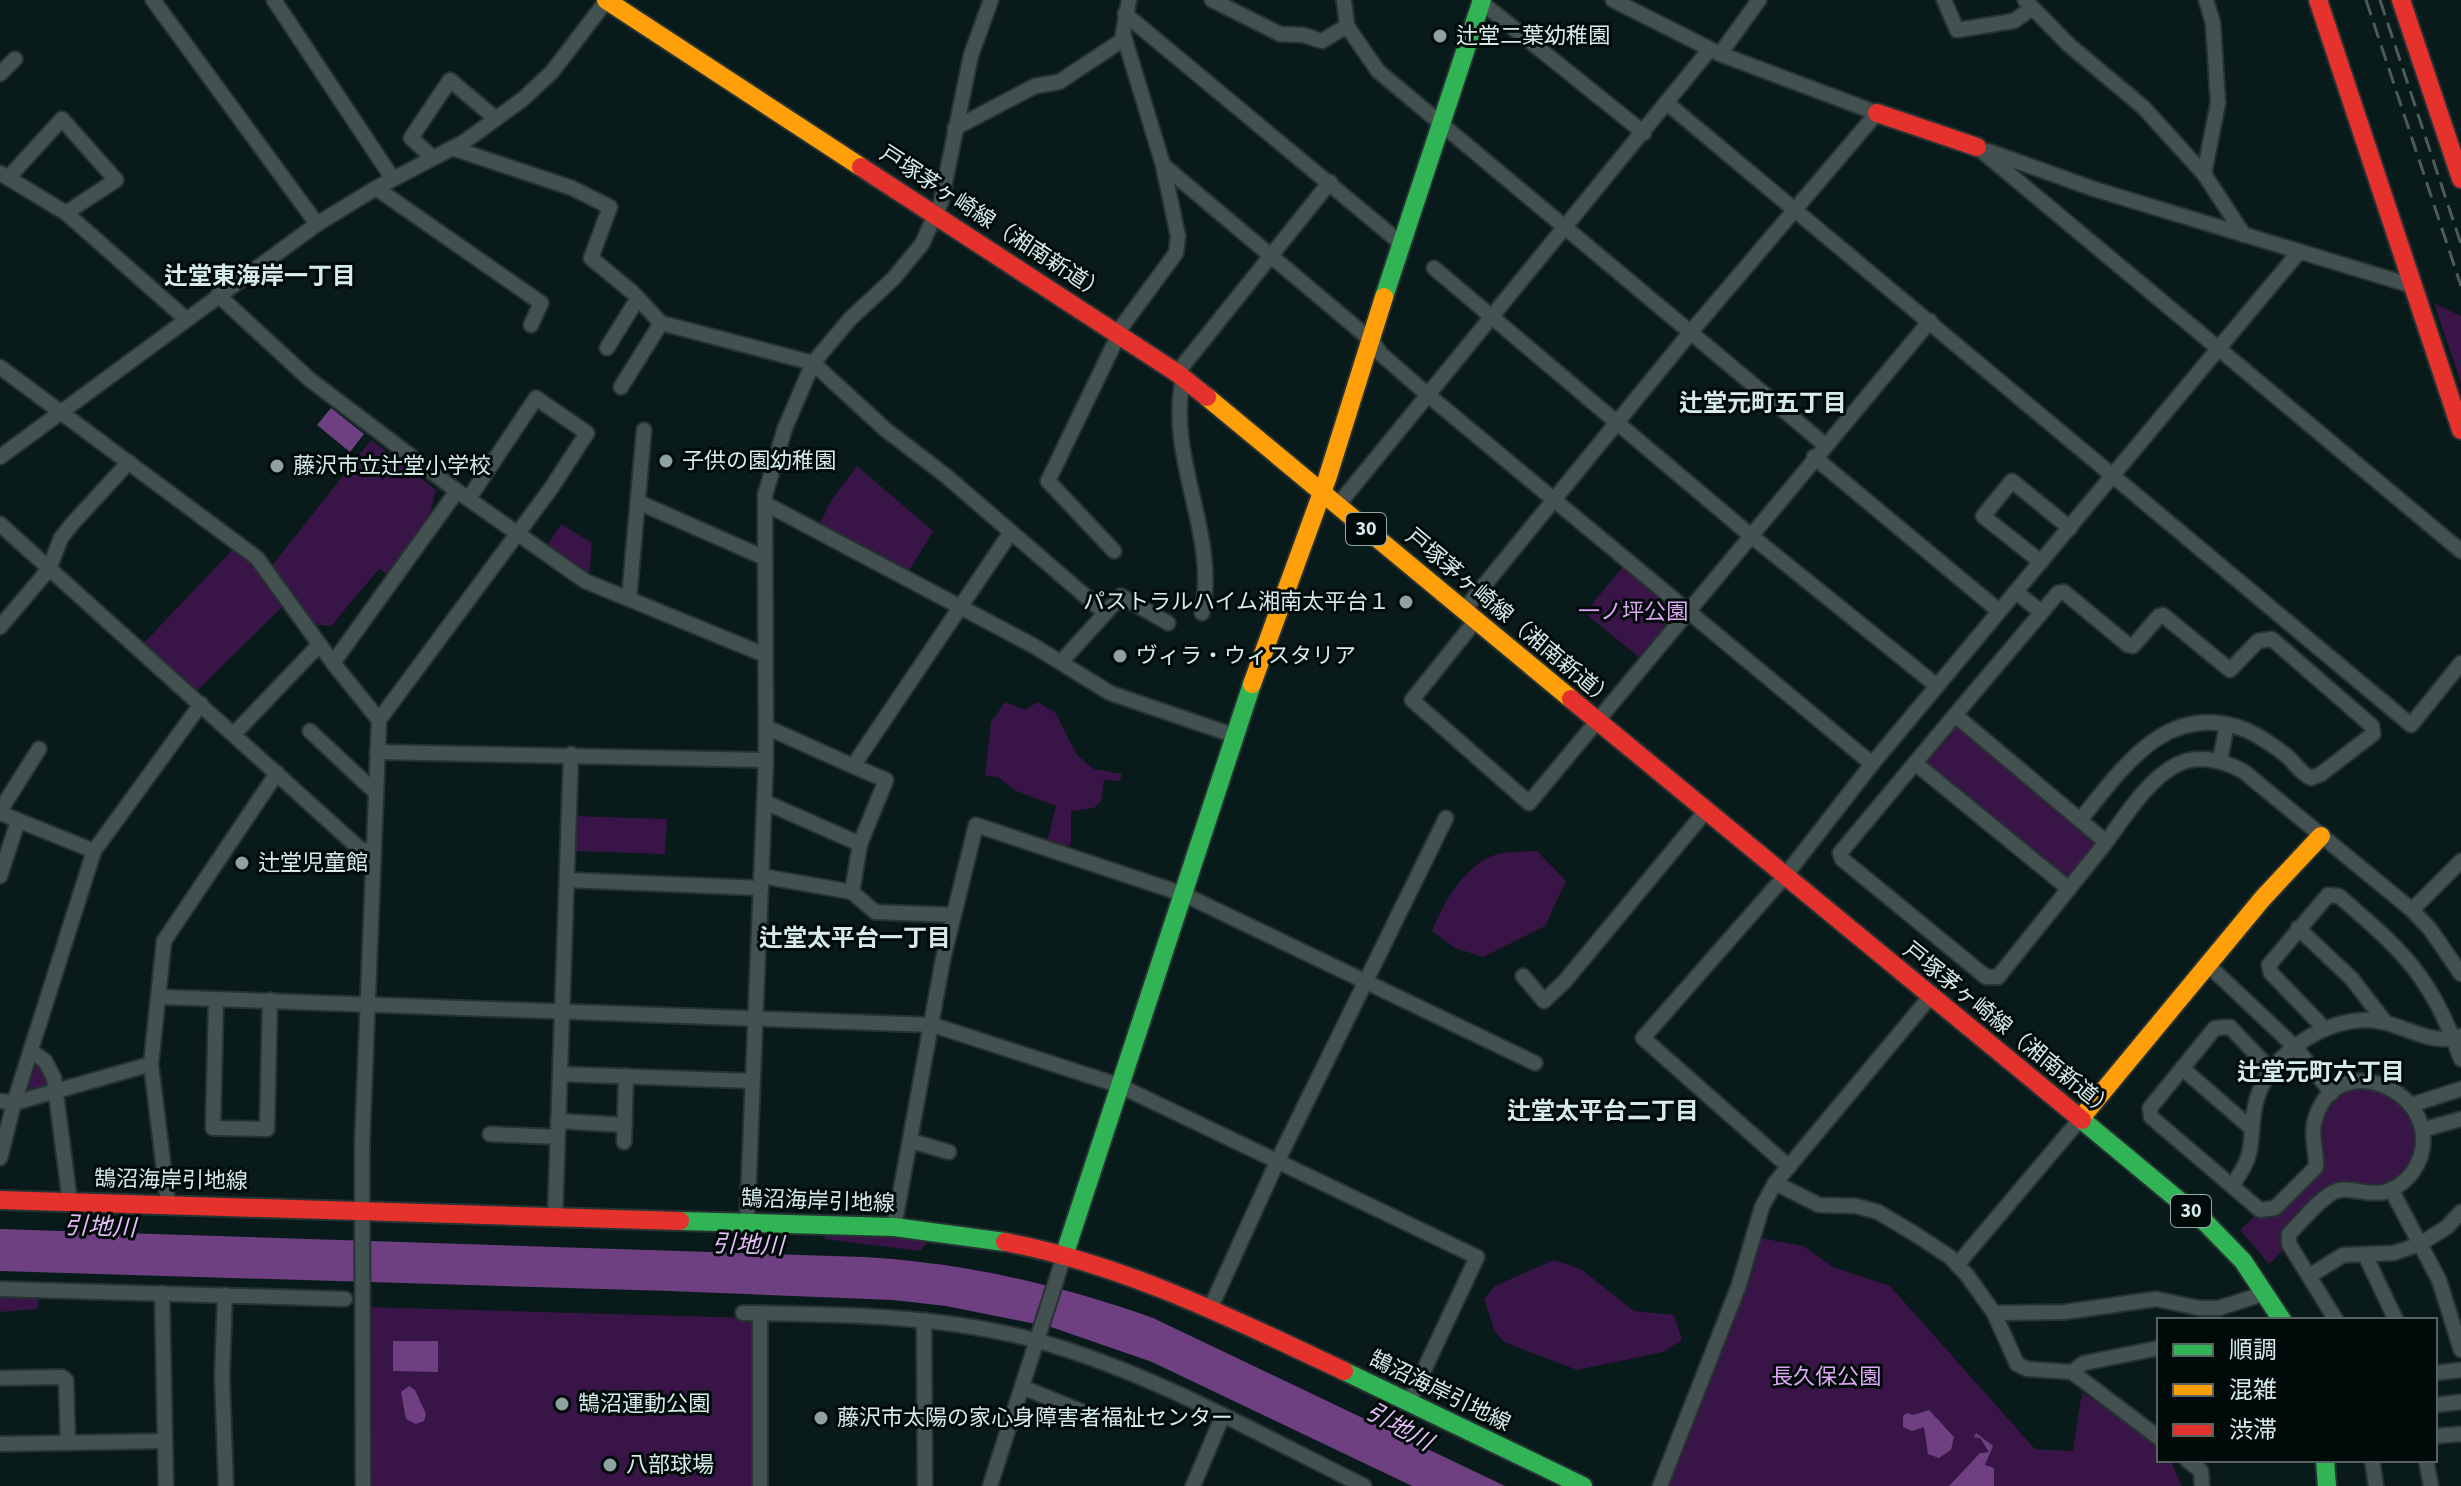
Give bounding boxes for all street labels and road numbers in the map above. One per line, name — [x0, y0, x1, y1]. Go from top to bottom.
street label: 戸塚茅ヶ崎線（湘南新道） — [874, 138, 1112, 308]
road number: 30 — [1346, 513, 1386, 545]
street label: 戸塚茅ヶ崎線（湘南新道） — [1399, 521, 1621, 715]
street label: 戸塚茅ヶ崎線（湘南新道） — [1896, 934, 2122, 1126]
street label: 鵠沼海岸引地線 — [94, 1163, 248, 1197]
street label: 鵠沼海岸引地線 — [740, 1182, 896, 1220]
road number: 30 — [2171, 1195, 2211, 1227]
street label: 鵠沼海岸引地線 — [1364, 1343, 1516, 1439]

